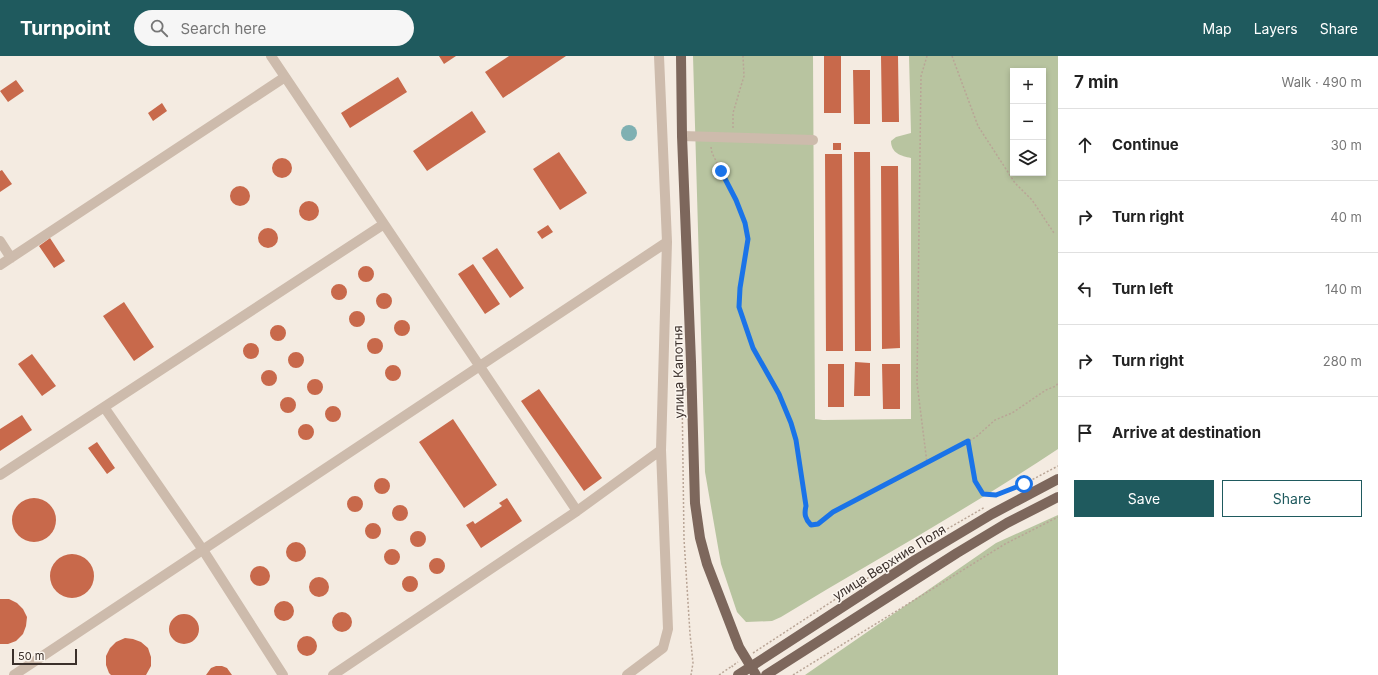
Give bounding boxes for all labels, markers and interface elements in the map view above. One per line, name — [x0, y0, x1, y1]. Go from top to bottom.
search box — [134, 10, 414, 46]
text: Turnpoint — [20, 17, 110, 40]
icon: search — [148, 17, 170, 39]
text: Search here — [180, 19, 266, 38]
text: Map — [1203, 20, 1232, 37]
text: Layers — [1254, 20, 1298, 37]
text: Share — [1320, 20, 1358, 37]
map controls — [1010, 68, 1046, 176]
button: + — [1010, 68, 1046, 104]
text: 7 min — [1074, 72, 1119, 92]
text: Walk · 490 m — [1282, 74, 1362, 90]
button: − — [1010, 104, 1046, 140]
icon: ahead — [1074, 134, 1096, 156]
text: Continue — [1112, 135, 1179, 154]
text: 30 m — [1331, 137, 1362, 153]
button: layers — [1010, 140, 1046, 176]
route end — [712, 162, 730, 180]
icon: right — [1074, 206, 1096, 228]
text: Turn right — [1112, 207, 1184, 226]
text: 40 m — [1330, 209, 1362, 225]
icon: left — [1074, 278, 1096, 300]
text: Turn left — [1112, 279, 1173, 298]
text: 140 m — [1325, 281, 1362, 297]
street label: улица Капотня — [669, 325, 687, 419]
icon: right — [1074, 350, 1096, 372]
text: Turn right — [1112, 351, 1184, 370]
text: 280 m — [1323, 353, 1362, 369]
icon: arrive — [1074, 422, 1096, 444]
text: Arrive at destination — [1112, 423, 1261, 442]
route start — [1015, 475, 1033, 493]
button: Save — [1074, 480, 1214, 517]
button: Share — [1222, 480, 1362, 517]
street label: улица Верхние Поля — [830, 521, 948, 603]
scale bar — [12, 647, 77, 666]
text: 50 m — [18, 649, 44, 663]

